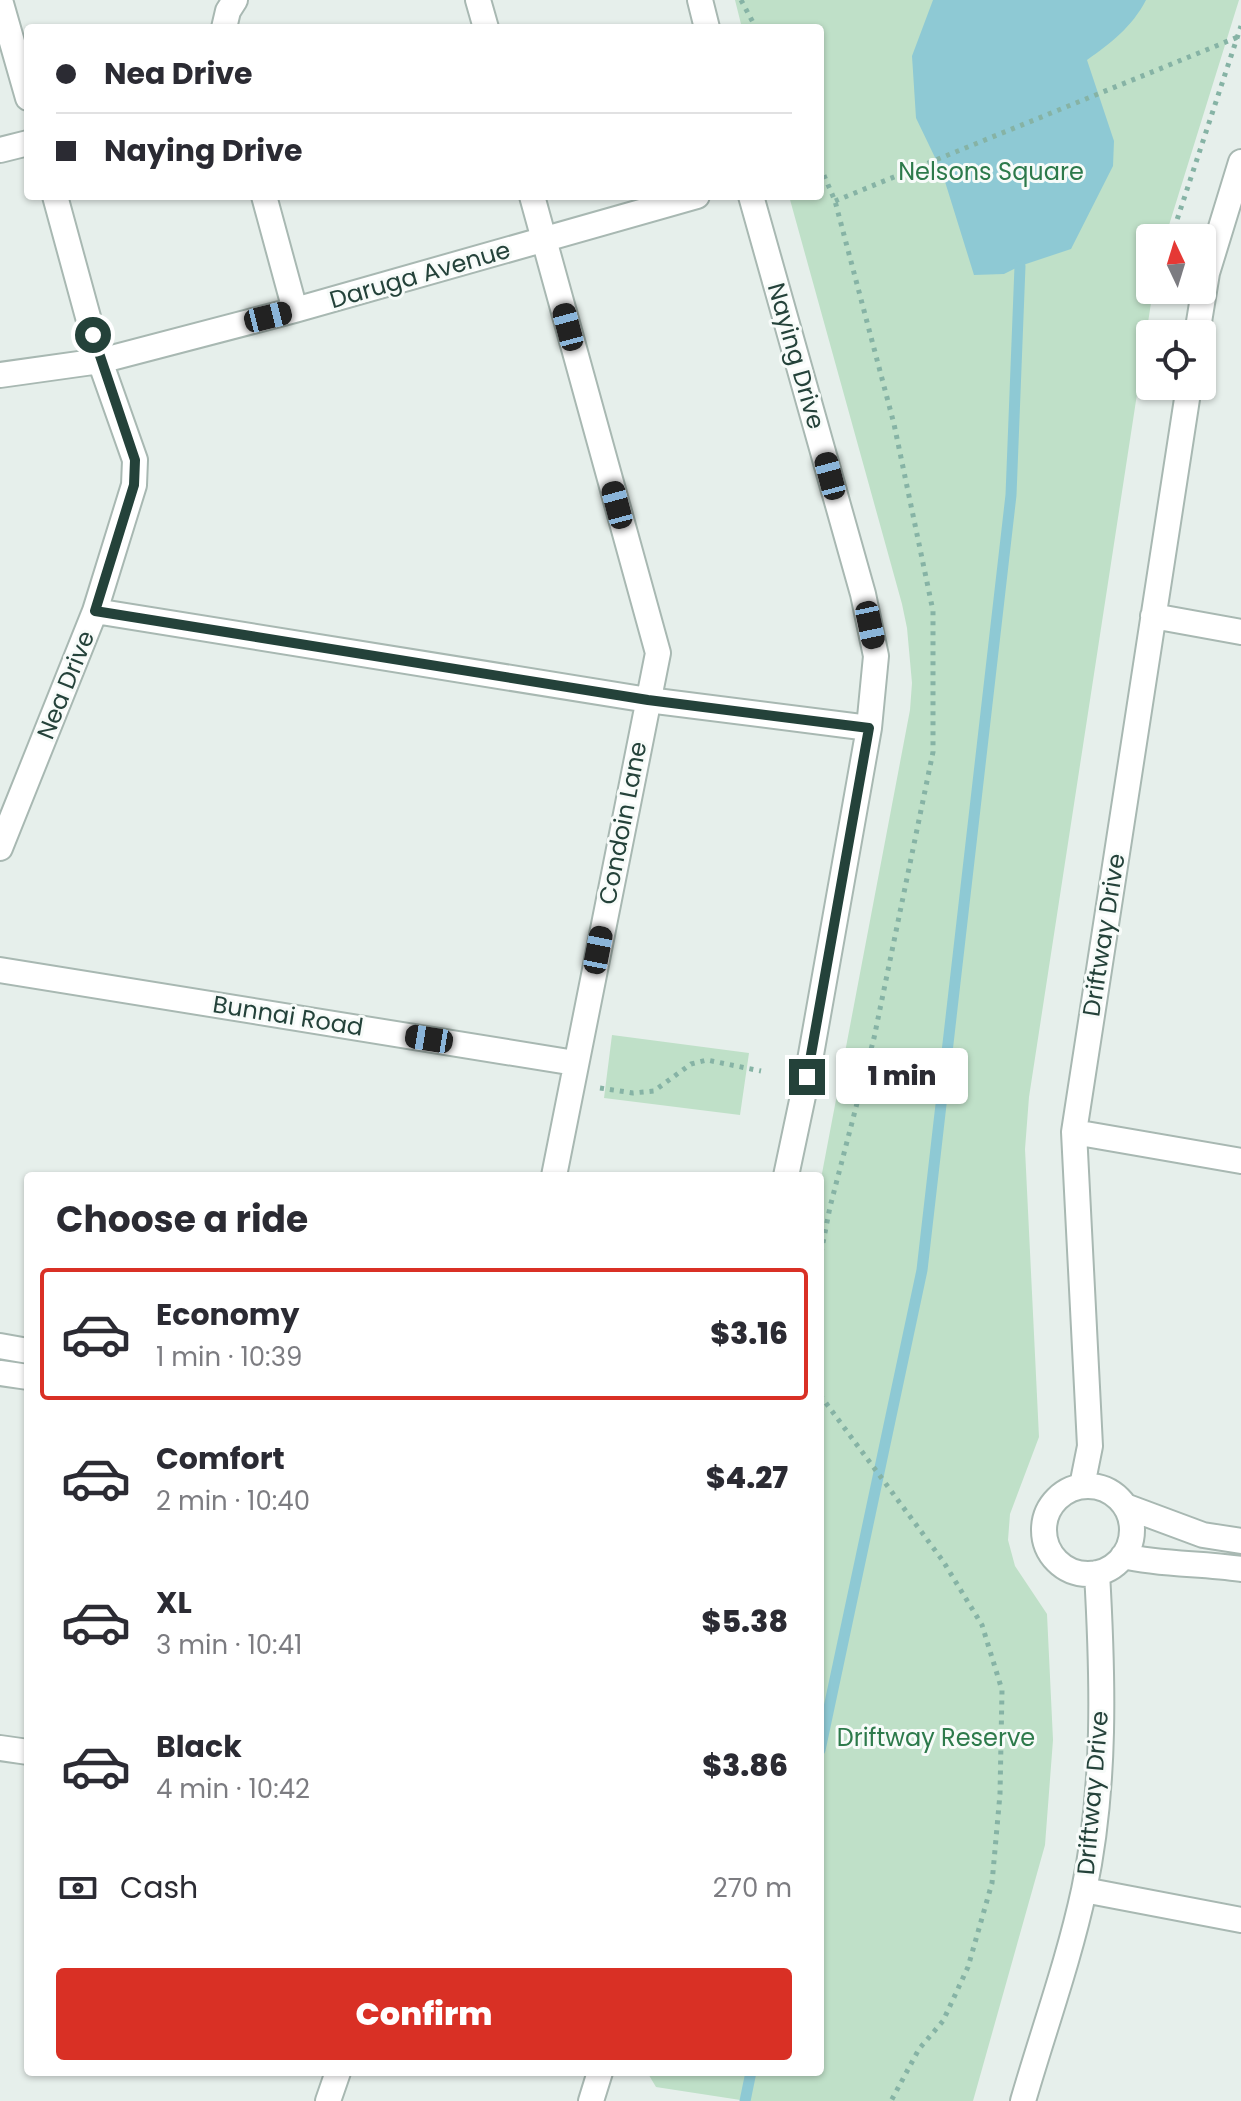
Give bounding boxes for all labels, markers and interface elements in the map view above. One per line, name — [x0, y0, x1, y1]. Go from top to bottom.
text: Nea Drive — [104, 52, 253, 95]
text: Naying Drive — [104, 129, 302, 172]
park label: Nelsons Square — [898, 155, 1084, 188]
north arrow — [1136, 224, 1216, 304]
map controls — [1136, 224, 1216, 400]
street label: Daruga Avenue — [326, 233, 514, 316]
street label: Naying Drive — [760, 279, 833, 433]
car — [242, 300, 294, 334]
car — [550, 301, 586, 353]
route start — [75, 317, 111, 353]
button: locate — [1136, 320, 1216, 400]
car — [812, 450, 848, 502]
car — [599, 479, 635, 531]
car — [853, 599, 887, 651]
street label: Nea Drive — [29, 626, 102, 744]
street label: Condoin Lane — [591, 739, 654, 907]
street label: Driftway Drive — [1074, 851, 1133, 1019]
car — [582, 924, 614, 976]
street label: Bunnai Road — [211, 987, 366, 1044]
car — [403, 1023, 455, 1055]
callout: 1 min — [835, 1049, 967, 1105]
text: 1 min — [868, 1058, 936, 1094]
route end — [789, 1059, 825, 1095]
text: Choose a ride — [56, 1194, 308, 1245]
text: Economy — [156, 1293, 300, 1336]
icon: car — [60, 1298, 132, 1370]
text: $3.16 — [710, 1312, 788, 1355]
text: 1 min · 10:39 — [156, 1339, 302, 1375]
text: Comfort — [156, 1437, 285, 1480]
icon: car — [60, 1442, 132, 1514]
text: $4.27 — [706, 1456, 788, 1499]
text: 2 min · 10:40 — [156, 1483, 310, 1519]
text: XL — [156, 1581, 192, 1624]
icon: car — [60, 1586, 132, 1658]
text: $5.38 — [702, 1600, 788, 1643]
text: 3 min · 10:41 — [156, 1627, 302, 1663]
street label: Driftway Drive — [1069, 1710, 1116, 1876]
park label: Driftway Reserve — [837, 1721, 1035, 1754]
text: Black — [156, 1725, 242, 1768]
icon: car — [60, 1730, 132, 1802]
text: $3.86 — [702, 1744, 788, 1787]
text: 4 min · 10:42 — [156, 1771, 310, 1807]
icon: cash — [56, 1866, 100, 1910]
text: Cash — [120, 1866, 198, 1909]
text: 270 m — [713, 1870, 792, 1906]
button: Confirm — [56, 1968, 792, 2060]

